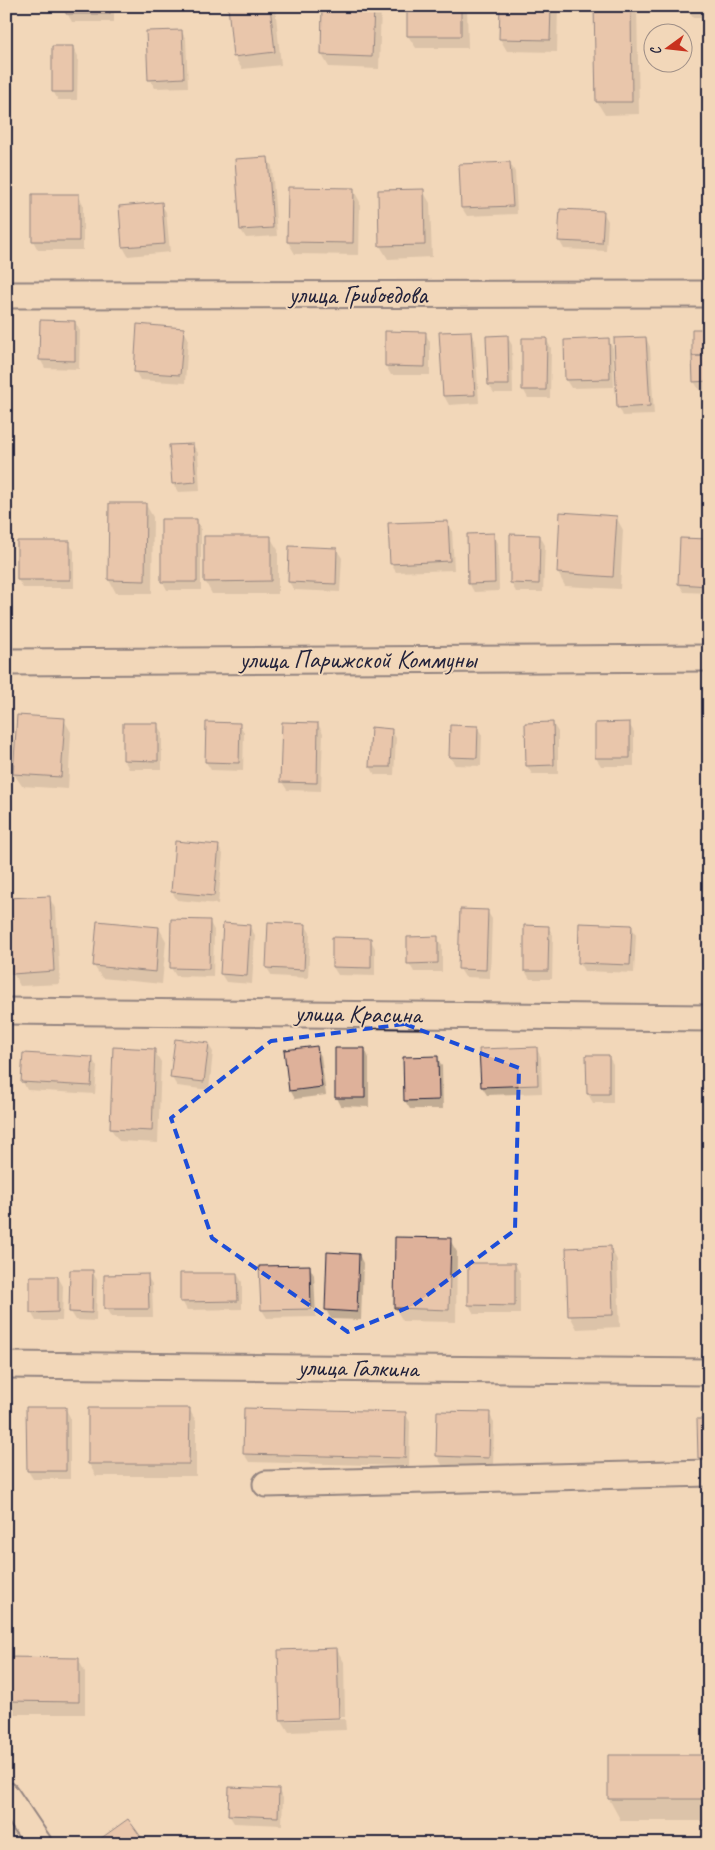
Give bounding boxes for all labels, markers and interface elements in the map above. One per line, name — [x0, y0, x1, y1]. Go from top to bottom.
north arrow — [642, 22, 692, 72]
text: С — [646, 44, 665, 57]
street label: улица Грибоедова — [287, 279, 429, 311]
street label: улица Парижской Коммуны — [238, 644, 478, 676]
street label: улица Красина — [292, 997, 424, 1031]
street label: улица Галкина — [296, 1351, 421, 1385]

